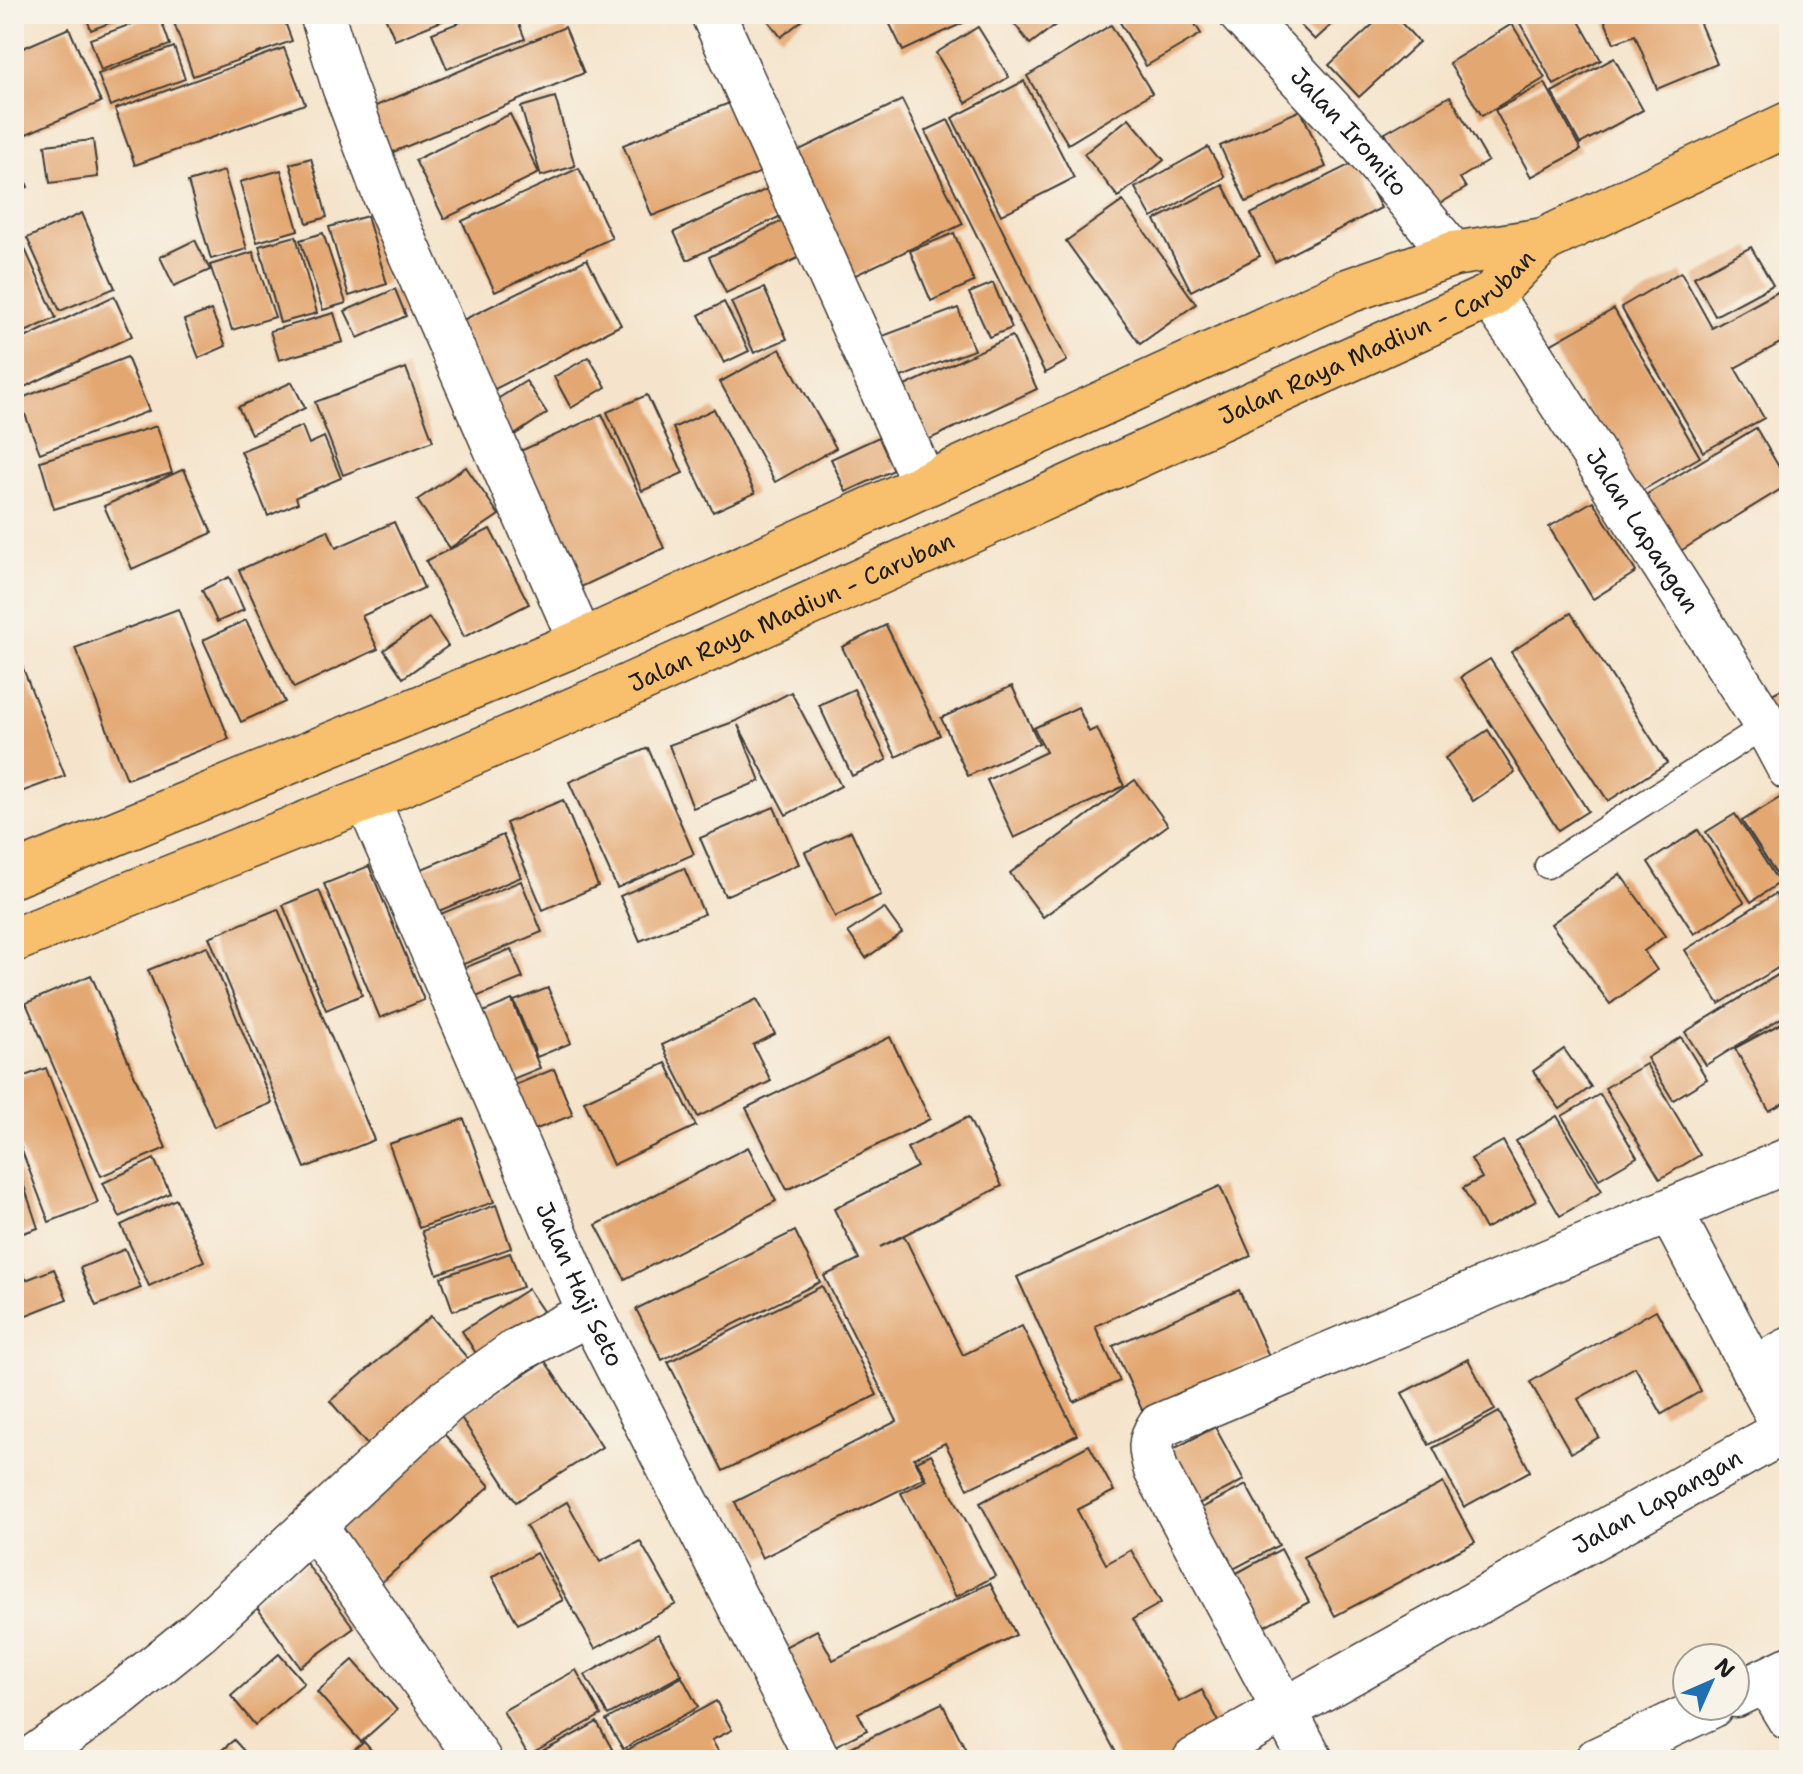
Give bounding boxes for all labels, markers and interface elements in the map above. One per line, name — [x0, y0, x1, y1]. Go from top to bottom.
street label: Jalan Iromito — [1283, 61, 1415, 203]
street label: Jalan Raya Madiun - Caruban — [1214, 243, 1542, 433]
street label: Jalan Lapangan — [1578, 442, 1707, 619]
street label: Jalan Raya Madiun - Caruban — [624, 524, 960, 700]
street label: Jalan Haji Seto — [528, 1197, 631, 1372]
street label: Jalan Lapangan — [1567, 1442, 1748, 1562]
north arrow — [1671, 1642, 1751, 1722]
text: N — [1708, 1652, 1741, 1685]

